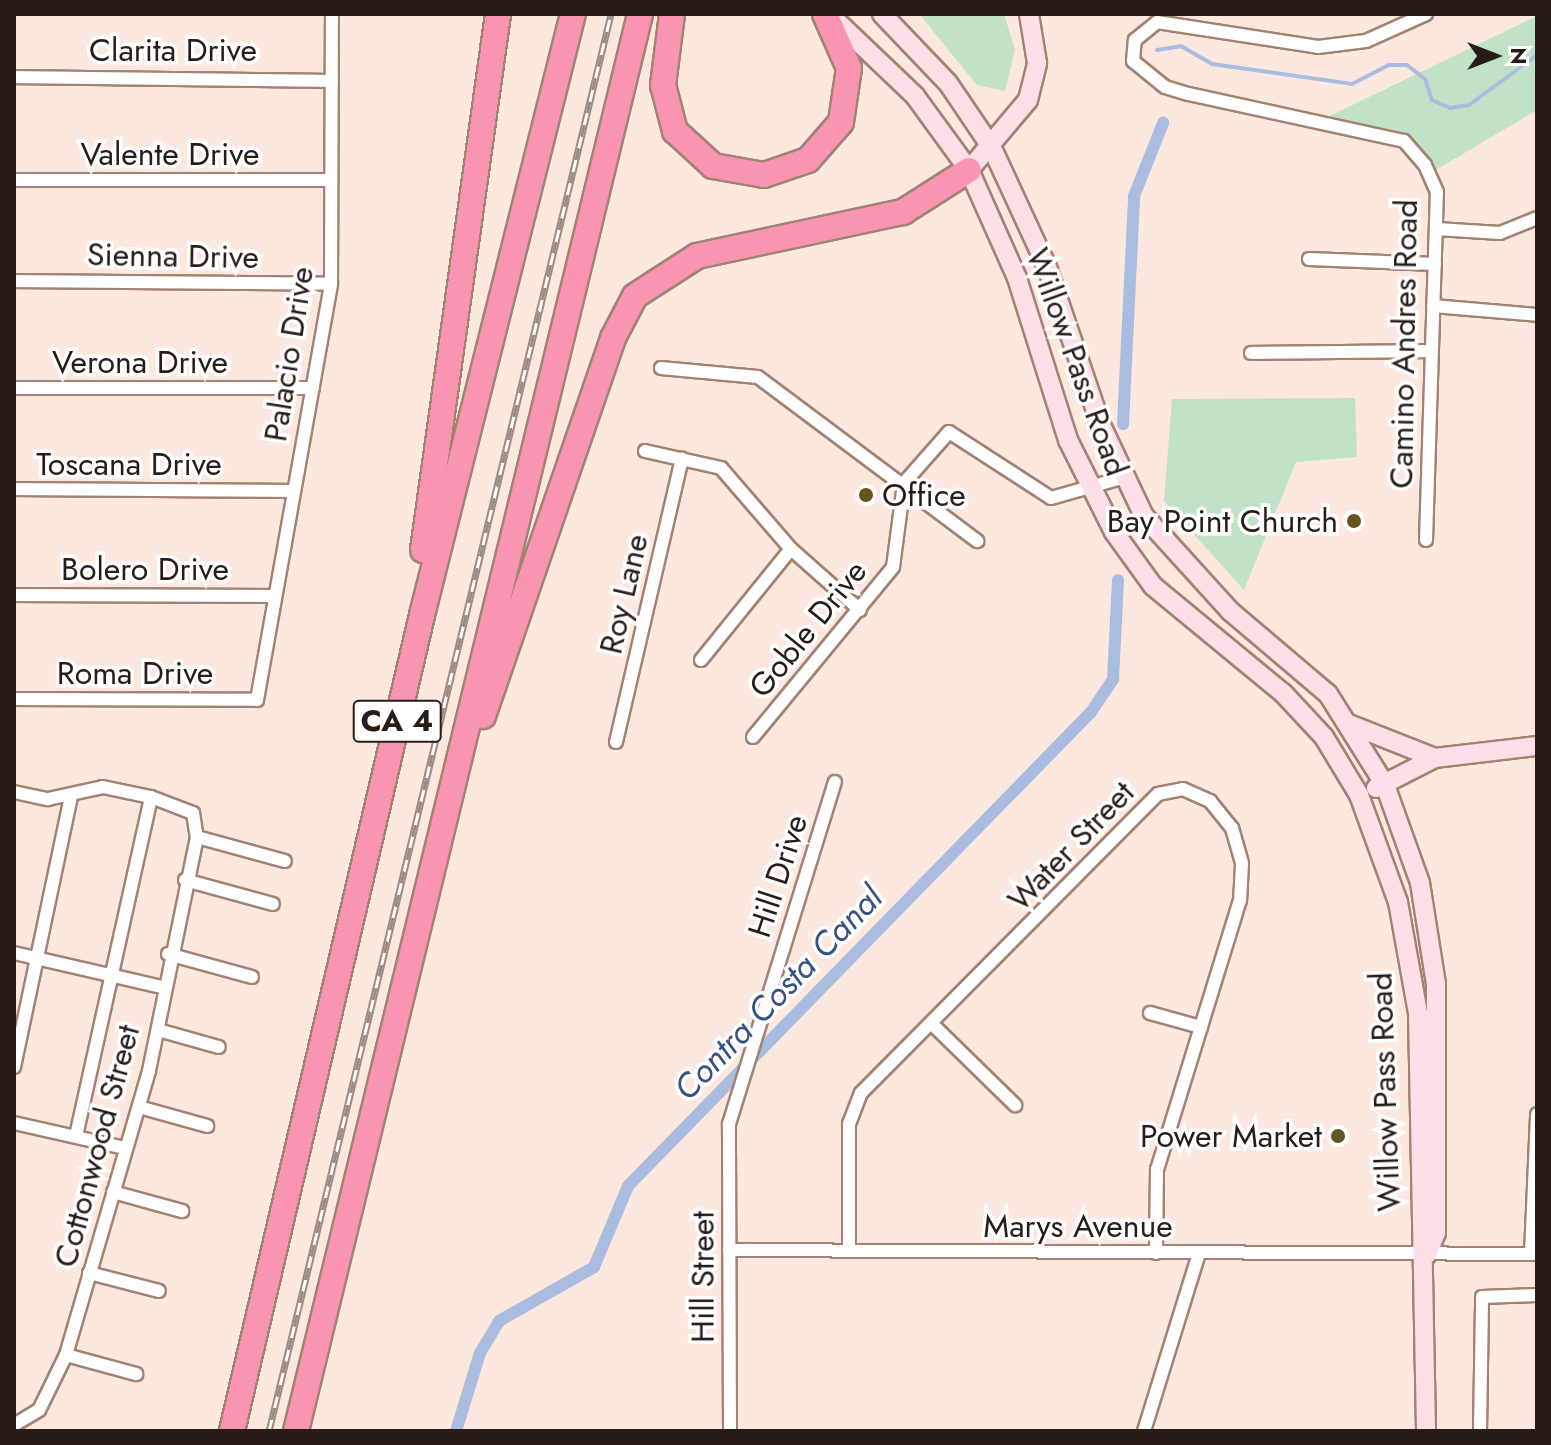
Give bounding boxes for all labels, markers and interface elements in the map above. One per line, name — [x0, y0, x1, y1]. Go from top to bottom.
north arrow — [1455, 16, 1535, 96]
street label: Clarita Drive — [89, 31, 257, 69]
text: N — [1503, 47, 1535, 65]
street label: Valente Drive — [81, 135, 259, 173]
street label: Camino Andres Road — [1382, 199, 1426, 489]
street label: Sienna Drive — [87, 235, 259, 277]
street label: Willow Pass Road — [1018, 243, 1136, 481]
street label: Palacio Drive — [256, 264, 322, 444]
street label: Verona Drive — [52, 343, 228, 381]
street label: Toscana Drive — [36, 445, 222, 483]
place label: Office — [882, 476, 966, 514]
marker: Office — [857, 486, 875, 504]
place label: Bay Point Church — [1107, 502, 1338, 540]
marker: Bay Point Church — [1345, 512, 1363, 530]
street label: Roy Lane — [592, 530, 656, 658]
street label: Bolero Drive — [61, 550, 229, 588]
street label: Goble Drive — [741, 553, 875, 705]
street label: Roma Drive — [57, 654, 213, 692]
road number: CA 4 — [351, 695, 443, 747]
street label: Water Street — [1000, 773, 1142, 919]
street label: Hill Drive — [740, 810, 816, 942]
water label: Contra Costa Canal — [665, 877, 891, 1109]
street label: Willow Pass Road — [1362, 972, 1408, 1212]
street label: Cottonwood Street — [46, 1021, 148, 1271]
place label: Power Market — [1140, 1117, 1322, 1155]
marker: Power Market — [1329, 1127, 1347, 1145]
street label: Marys Avenue — [983, 1207, 1173, 1245]
street label: Hill Street — [684, 1211, 722, 1343]

